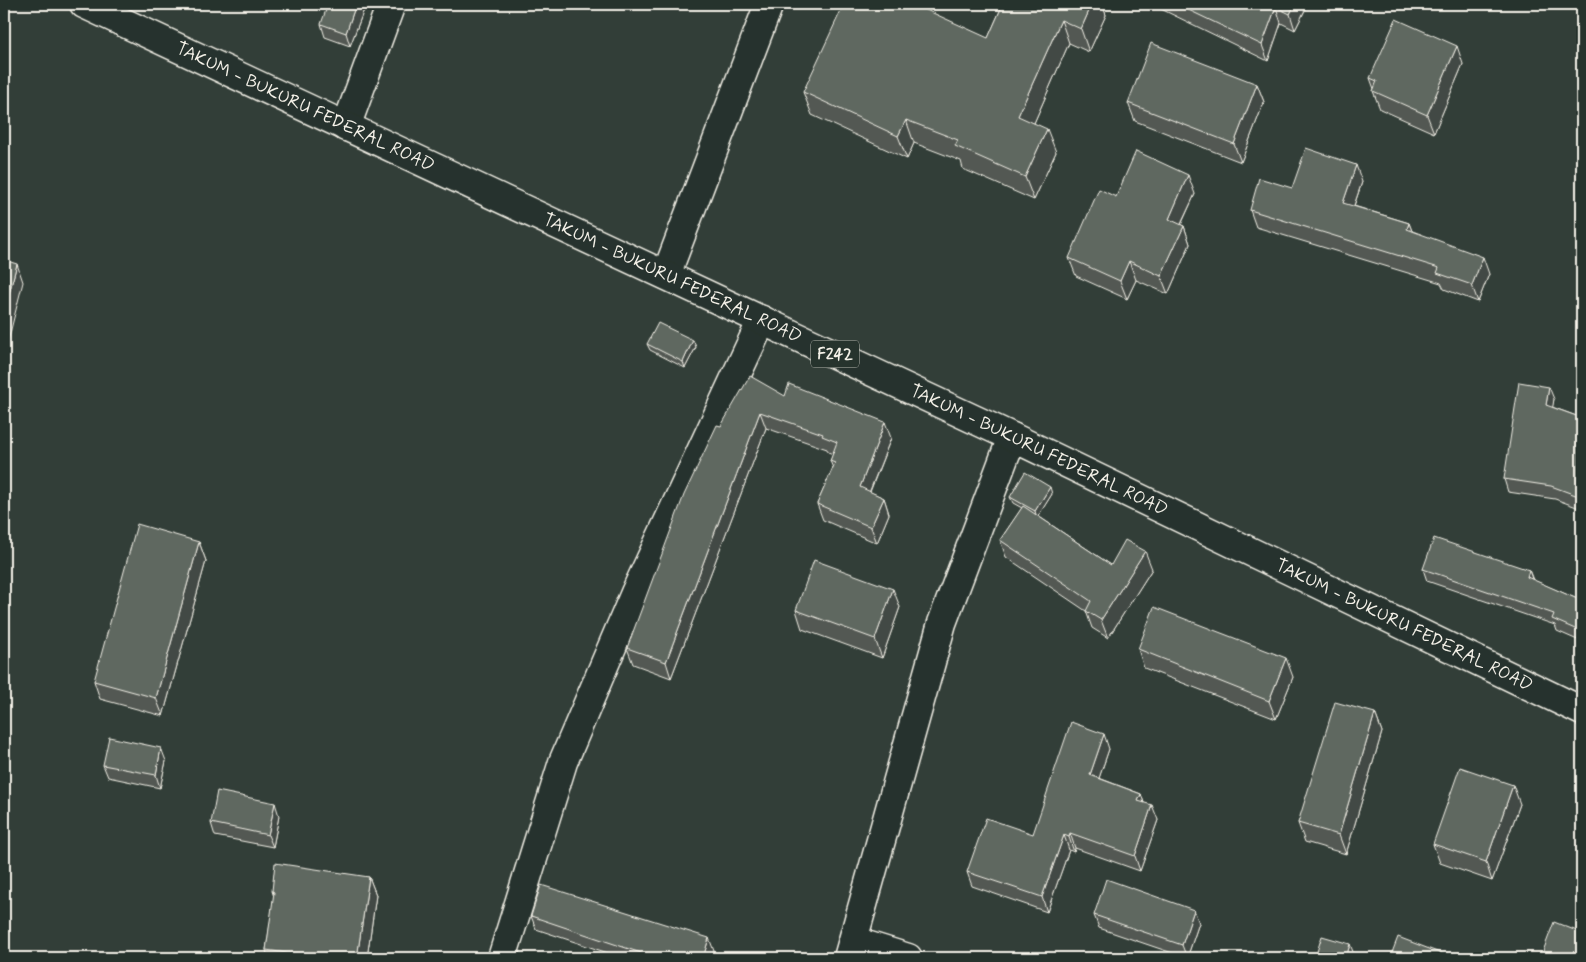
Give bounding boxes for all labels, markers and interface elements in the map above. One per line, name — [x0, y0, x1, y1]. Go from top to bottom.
street label: TAKUM - BUKURU FEDERAL ROAD — [172, 36, 438, 178]
street label: TAKUM - BUKURU FEDERAL ROAD — [539, 208, 805, 349]
road number: F242 — [811, 340, 859, 368]
street label: TAKUM - BUKURU FEDERAL ROAD — [906, 379, 1172, 522]
street label: TAKUM - BUKURU FEDERAL ROAD — [1271, 553, 1537, 698]

